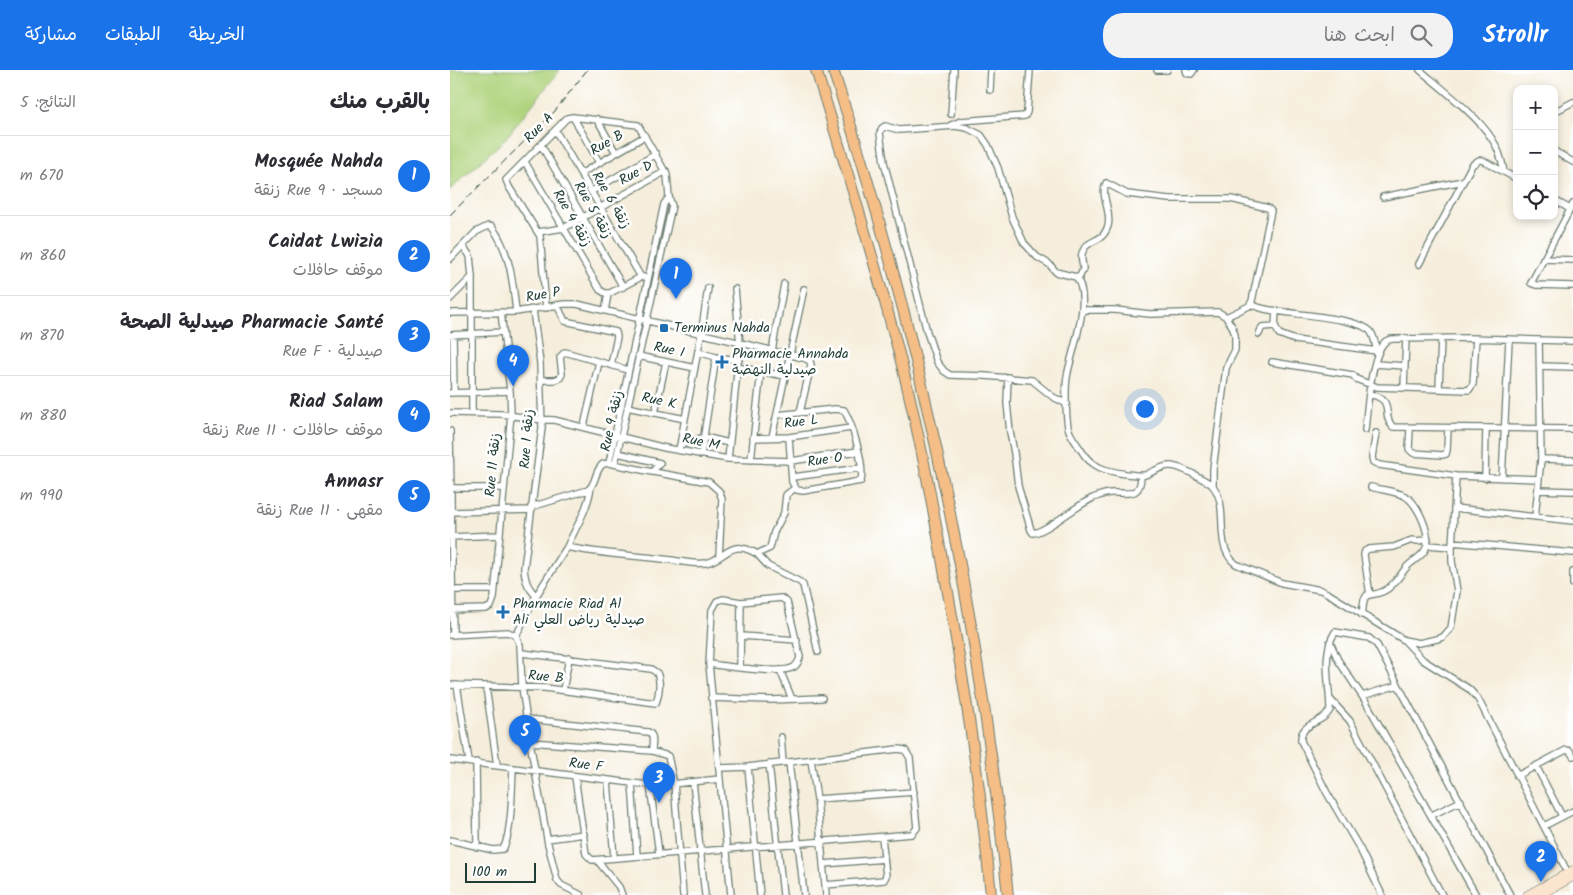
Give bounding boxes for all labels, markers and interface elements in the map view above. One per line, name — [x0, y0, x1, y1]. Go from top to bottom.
search box — [1103, 13, 1453, 58]
text: Strollr — [1483, 16, 1548, 55]
text: مشاركة — [25, 21, 77, 50]
text: الطبقات — [105, 21, 161, 50]
text: الخريطة — [189, 21, 245, 50]
text: ابحث هنا — [1324, 21, 1395, 51]
icon: search — [1407, 21, 1435, 49]
map controls — [1513, 85, 1558, 220]
button: + — [1513, 85, 1558, 130]
text: بالقرب منك — [330, 86, 430, 119]
text: النتائج: 5 — [20, 90, 76, 115]
street label: Rue A — [519, 108, 559, 148]
street label: Rue B — [586, 124, 628, 161]
button: − — [1513, 130, 1558, 175]
text: Mosquée Nahda — [254, 147, 383, 177]
street label: Rue D — [615, 155, 657, 191]
text: 670 m — [20, 163, 63, 188]
text: 1 — [412, 163, 416, 188]
street label: Rue 6 زنقة — [586, 167, 636, 233]
button: locate — [1513, 175, 1558, 220]
street label: Rue 5 زنقة — [568, 177, 618, 243]
text: مسجد · Rue 9 زنقة — [254, 178, 383, 203]
street label: Rue 4 زنقة — [547, 185, 597, 251]
text: Caidat Lwizia — [268, 227, 383, 257]
text: 860 m — [20, 243, 66, 268]
text: 2 — [409, 243, 419, 268]
text: موقف حافلات — [293, 258, 383, 283]
pin: 1 — [660, 258, 692, 299]
street label: Rue P — [524, 281, 562, 309]
text: Pharmacie Santé صيدلية الصحة — [120, 308, 383, 338]
place label: Terminus Nahda — [674, 317, 770, 339]
marker: Terminus Nahda — [658, 322, 670, 334]
text: 870 m — [20, 323, 64, 348]
text: 3 — [410, 323, 418, 348]
street label: Rue I — [651, 336, 687, 364]
text: صيدلية · Rue F — [282, 339, 383, 364]
place label: Pharmacie Annahda صيدلية النهضة — [732, 343, 849, 381]
pin: 4 — [497, 345, 529, 386]
marker: Pharmacie Annahda صيدلية النهضة — [716, 356, 728, 368]
text: Riad Salam — [289, 387, 383, 417]
street label: Rue K — [640, 387, 679, 416]
street label: Rue 9 زنقة — [595, 388, 629, 454]
your location — [1132, 396, 1158, 422]
text: 880 m — [20, 403, 66, 428]
text: 4 — [410, 403, 418, 428]
street label: Rue 1 زنقة — [514, 408, 540, 470]
street label: Rue L — [783, 409, 819, 435]
text: موقف حافلات · Rue 11 زنقة — [203, 418, 383, 443]
street label: Rue M — [680, 428, 722, 456]
street label: Rue 11 زنقة — [479, 432, 507, 498]
street label: Rue O — [806, 447, 844, 473]
text: Annasr — [325, 467, 383, 497]
text: 990 m — [20, 483, 63, 508]
text: 5 — [410, 483, 418, 508]
text: مقهى · Rue 11 زنقة — [256, 498, 383, 523]
place label: Pharmacie Riad Al Ali صيدلية رياض العلي — [513, 593, 645, 632]
marker: Pharmacie Riad Al Ali صيدلية رياض العلي — [497, 606, 509, 618]
street label: Rue B — [527, 664, 565, 690]
pin: 5 — [509, 715, 541, 756]
street label: Rue F — [568, 752, 606, 778]
pin: 3 — [643, 762, 675, 803]
pin: 2 — [1525, 841, 1557, 882]
scale bar — [465, 860, 536, 883]
text: 100 m — [472, 861, 507, 883]

